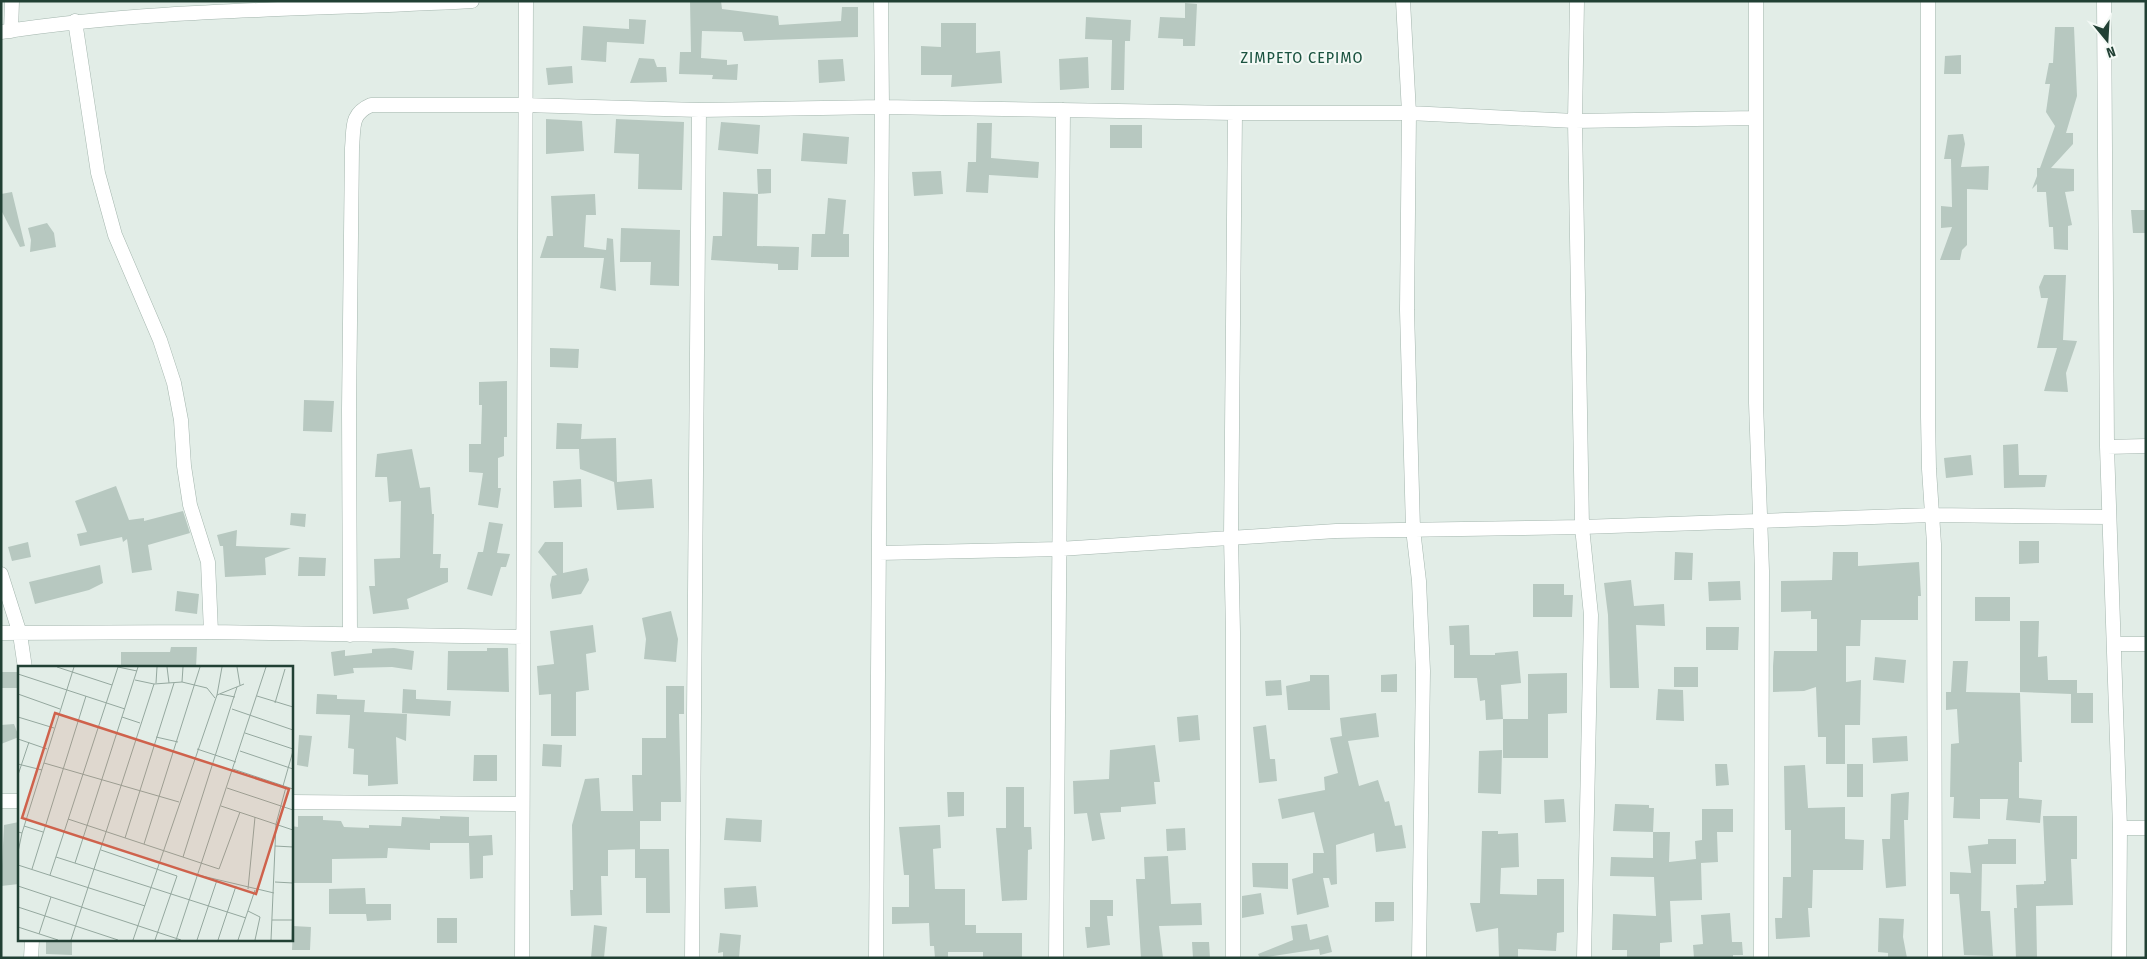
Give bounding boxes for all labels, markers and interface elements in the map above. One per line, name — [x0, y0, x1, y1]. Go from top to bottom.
north arrow — [2082, 15, 2132, 65]
text: N — [2104, 43, 2117, 61]
district label: ZIMPETO CEPIMO — [1240, 48, 1364, 67]
inset map — [18, 666, 292, 942]

